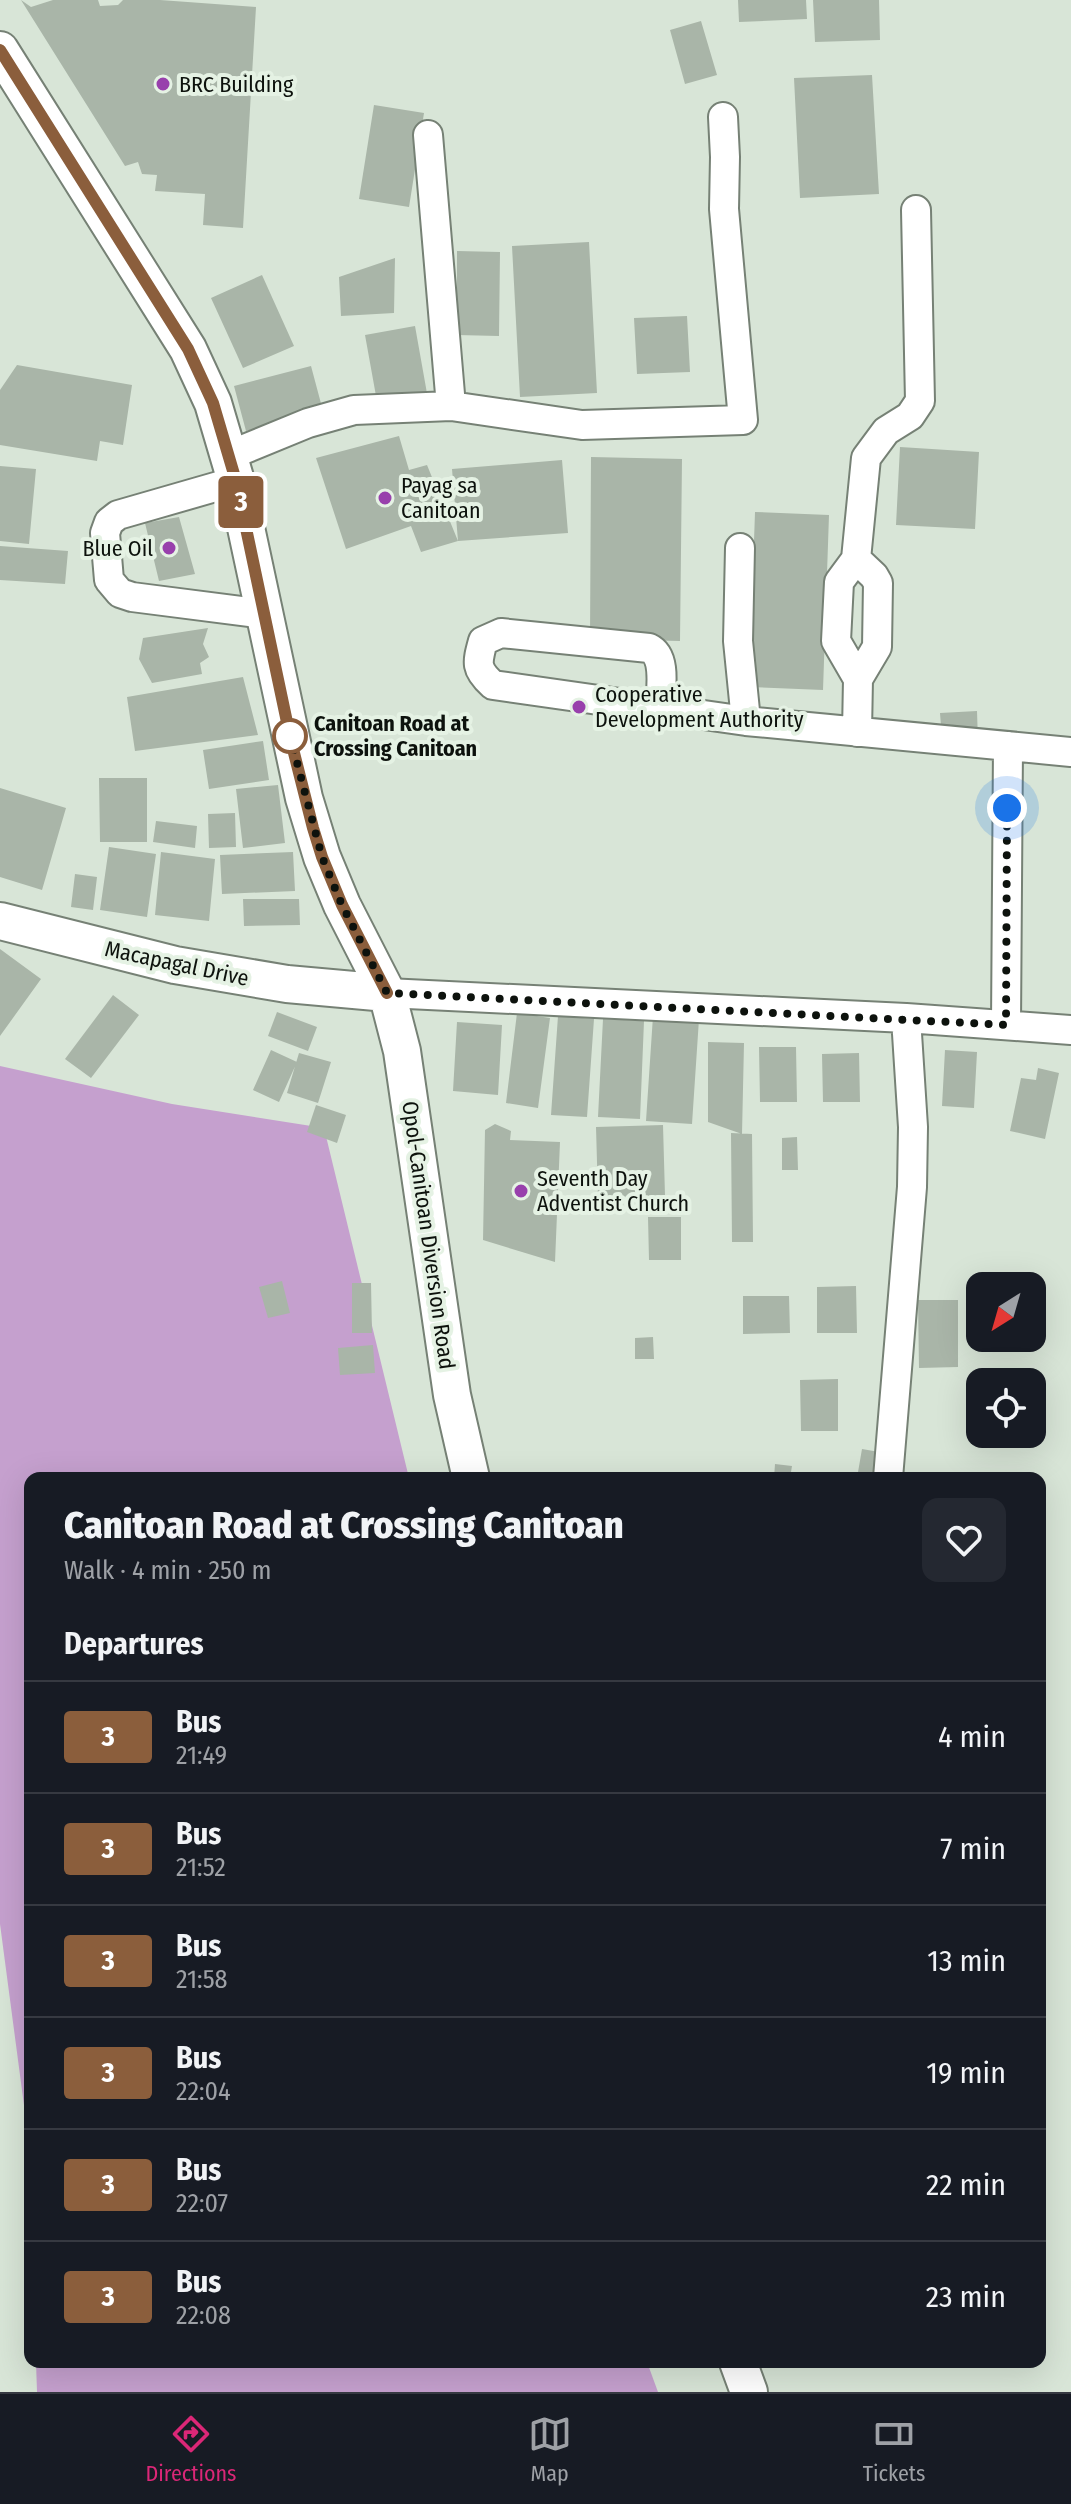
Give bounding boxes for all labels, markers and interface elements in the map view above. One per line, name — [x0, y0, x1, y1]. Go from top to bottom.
place label: BRC Building — [179, 71, 294, 98]
marker: BRC Building — [154, 75, 172, 93]
place label: Payag sa Canitoan — [401, 472, 481, 524]
line badge: 3 — [215, 476, 267, 528]
text: 3 — [234, 485, 248, 518]
marker: Payag sa Canitoan — [376, 489, 394, 507]
place label: Blue Oil — [82, 535, 153, 562]
marker: Blue Oil — [160, 539, 178, 557]
place label: Cooperative Development Authority — [595, 681, 804, 733]
marker: Cooperative Development Authority — [570, 698, 588, 716]
place label: Canitoan Road at Crossing Canitoan — [314, 710, 477, 762]
marker: Canitoan Road at Crossing Canitoan — [273, 719, 307, 753]
your location — [987, 788, 1027, 828]
street label: Macapagal Drive — [102, 935, 251, 992]
street label: Opol-Canitoan Diversion Road — [396, 1099, 461, 1371]
place label: Seventh Day Adventist Church — [537, 1165, 689, 1217]
marker: Seventh Day Adventist Church — [512, 1182, 530, 1200]
north arrow — [966, 1272, 1046, 1352]
map controls — [966, 1272, 1046, 1448]
button: locate — [966, 1368, 1046, 1448]
button: heart — [922, 1498, 1006, 1582]
text: Canitoan Road at Crossing Canitoan — [64, 1502, 624, 1548]
text: Walk · 4 min · 250 m — [64, 1555, 272, 1586]
text: Departures — [64, 1626, 204, 1662]
text: Bus — [176, 1704, 221, 1740]
text: 4 min — [938, 1719, 1006, 1755]
text: 3 — [101, 1720, 115, 1753]
text: 21:49 — [176, 1740, 227, 1771]
text: Bus — [176, 1816, 221, 1852]
text: 7 min — [940, 1831, 1006, 1867]
text: 3 — [101, 1832, 115, 1865]
text: 21:52 — [176, 1852, 226, 1883]
text: Bus — [176, 1928, 221, 1964]
text: 13 min — [927, 1943, 1006, 1979]
text: 3 — [101, 1944, 115, 1977]
text: 21:58 — [176, 1964, 228, 1995]
text: Bus — [176, 2040, 221, 2076]
text: 19 min — [926, 2055, 1006, 2091]
text: 3 — [101, 2056, 115, 2089]
text: 22:04 — [176, 2076, 231, 2107]
text: Bus — [176, 2152, 221, 2188]
text: 22 min — [926, 2167, 1006, 2203]
text: 3 — [101, 2168, 115, 2201]
text: 22:07 — [176, 2188, 228, 2219]
text: Bus — [176, 2264, 221, 2300]
text: 23 min — [926, 2279, 1006, 2315]
text: 3 — [101, 2280, 115, 2313]
text: 22:08 — [176, 2300, 231, 2331]
tab: Directions — [146, 2412, 237, 2487]
tab: Map — [528, 2412, 572, 2487]
tab: Tickets — [863, 2412, 925, 2487]

